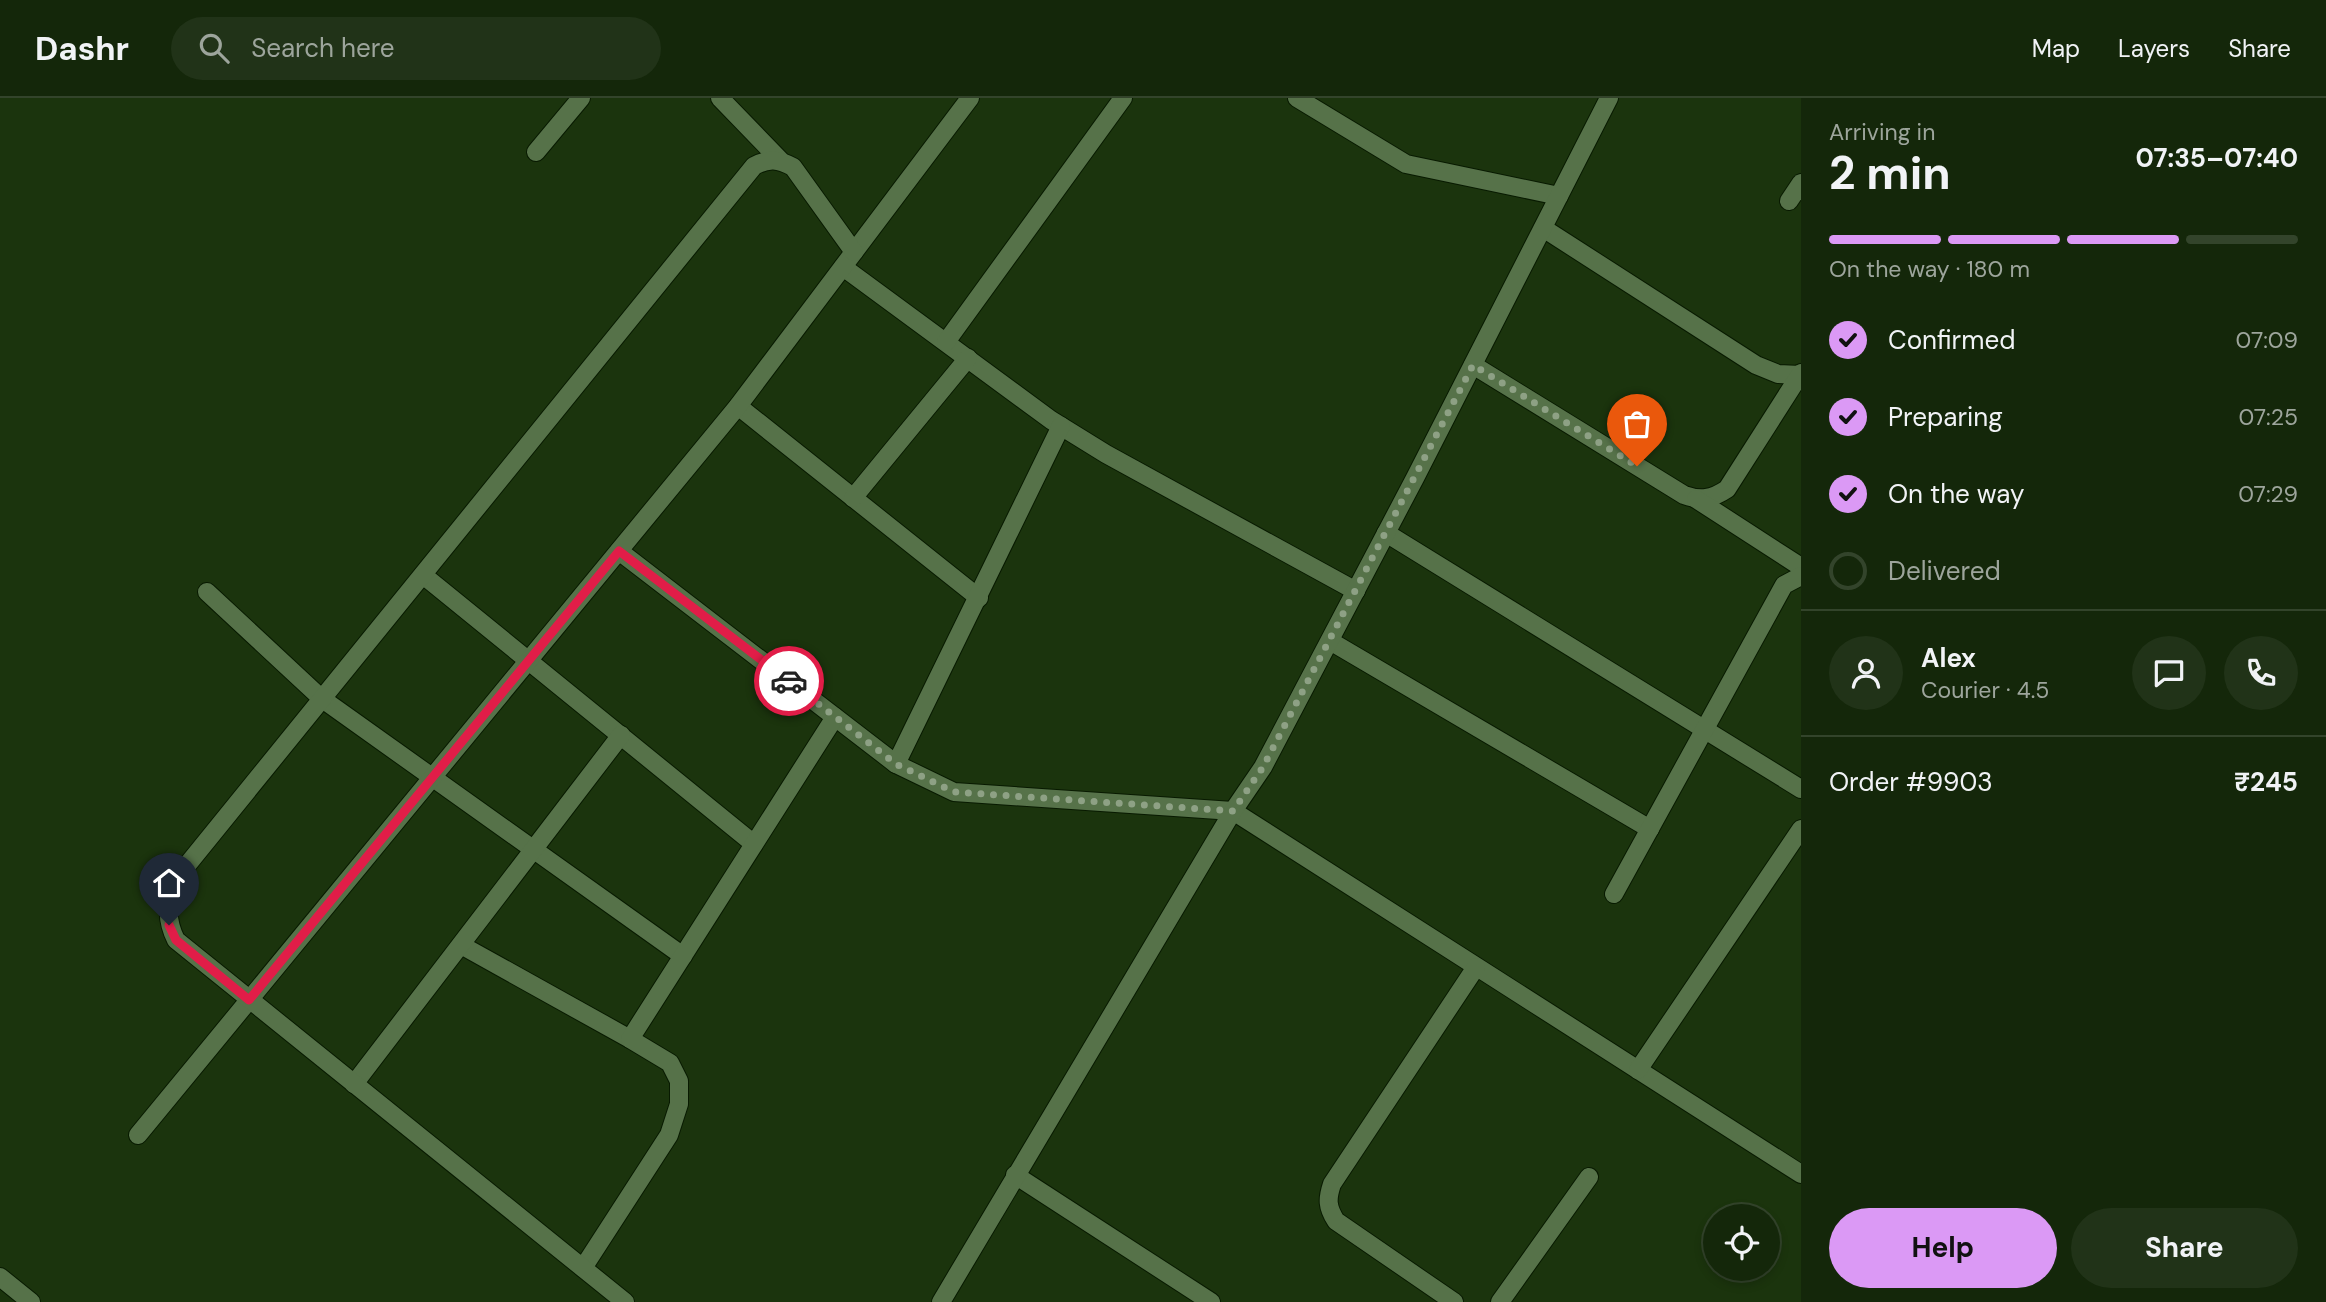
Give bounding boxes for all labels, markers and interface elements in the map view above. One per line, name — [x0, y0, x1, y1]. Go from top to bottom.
search box — [171, 17, 661, 80]
text: Dashr — [35, 27, 129, 70]
icon: search — [195, 29, 233, 67]
text: Search here — [251, 31, 395, 65]
text: Map — [2032, 33, 2080, 64]
text: Layers — [2118, 33, 2190, 64]
text: Share — [2228, 33, 2291, 64]
text: Arriving in — [1829, 117, 1935, 147]
text: 07:35–07:40 — [2135, 141, 2298, 175]
text: 2 min — [1829, 143, 1951, 203]
text: On the way · 180 m — [1829, 254, 2030, 284]
icon: check — [1829, 321, 1867, 359]
text: Confirmed — [1888, 323, 2015, 357]
text: 07:09 — [2235, 325, 2298, 355]
pin — [1607, 394, 1667, 466]
icon: check — [1829, 398, 1867, 436]
text: Preparing — [1888, 400, 2003, 434]
text: 07:25 — [2238, 402, 2298, 432]
icon: bag — [1618, 405, 1656, 443]
icon: check — [1829, 475, 1867, 513]
text: On the way — [1888, 477, 2024, 511]
text: 07:29 — [2238, 479, 2298, 509]
text: Delivered — [1888, 554, 2001, 588]
button: person — [1829, 636, 1903, 710]
button: chat — [2132, 636, 2206, 710]
button: phone — [2224, 636, 2298, 710]
text: Alex — [1921, 641, 1976, 675]
courier — [754, 646, 824, 716]
icon: car — [770, 662, 808, 700]
text: Courier · 4.5 — [1921, 675, 2049, 705]
text: Order #9903 — [1829, 765, 1993, 799]
text: ₹245 — [2234, 765, 2298, 799]
pin — [139, 853, 199, 925]
icon: home — [150, 864, 188, 902]
map controls — [1703, 1204, 1780, 1281]
button: locate — [1703, 1204, 1780, 1281]
button: Help — [1829, 1208, 2057, 1288]
button: Share — [2071, 1208, 2298, 1288]

